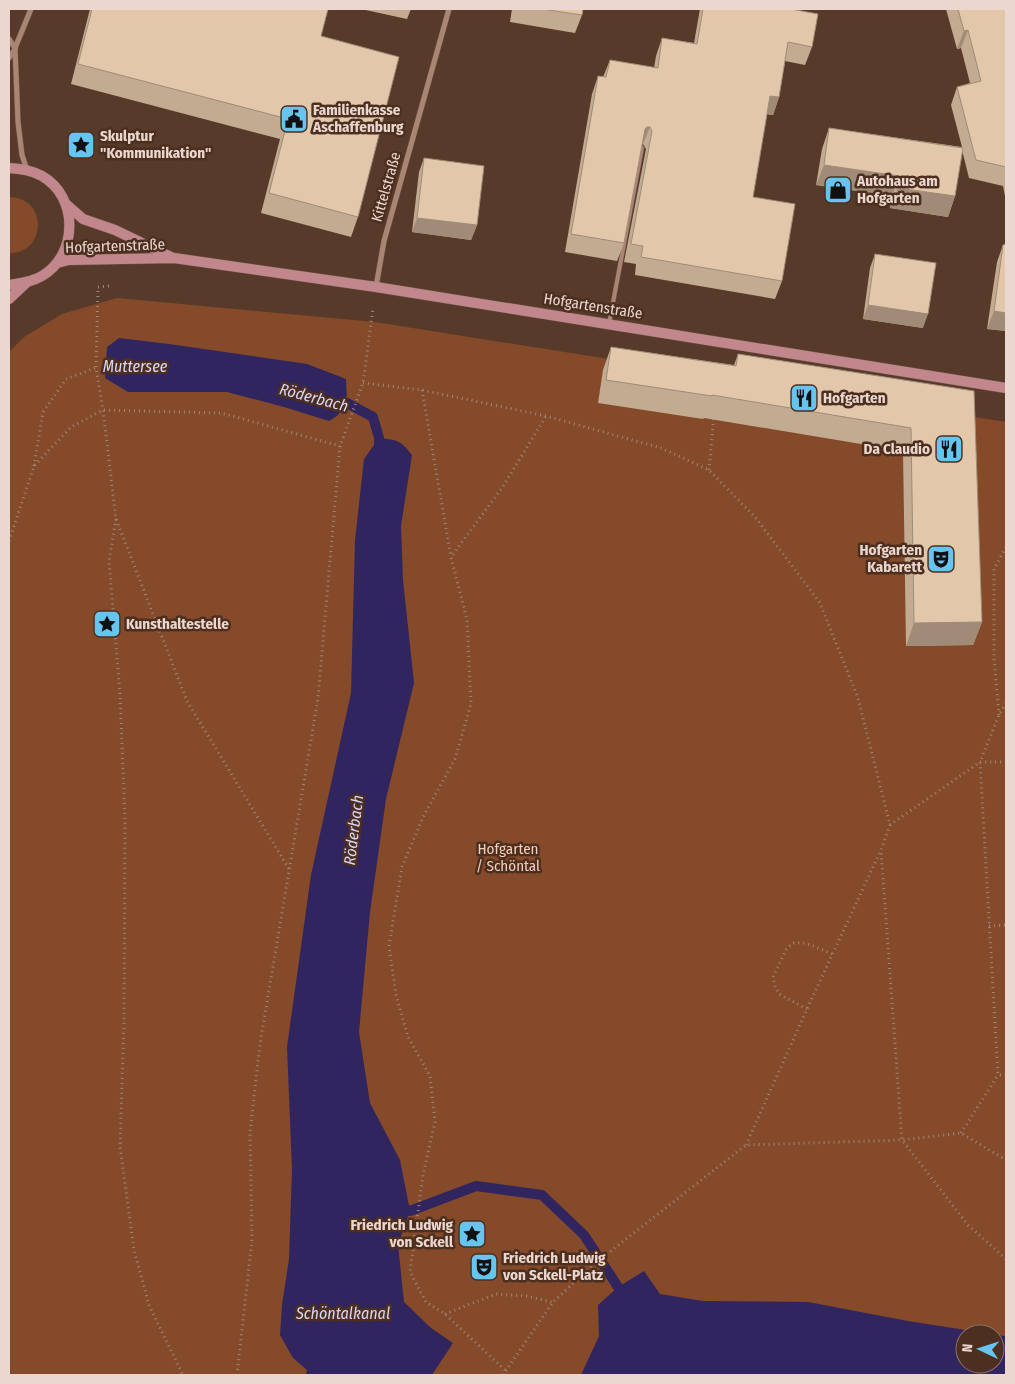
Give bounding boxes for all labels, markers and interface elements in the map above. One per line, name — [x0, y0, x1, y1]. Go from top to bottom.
place label: Familienkasse Aschaffenburg — [312, 101, 404, 136]
public building icon: Familienkasse Aschaffenburg — [279, 104, 309, 134]
place label: Skulptur "Kommunikation" — [100, 127, 211, 162]
place icon: Skulptur "Kommunikation" — [66, 130, 96, 160]
street label: Kittelstraße — [367, 150, 405, 224]
place label: Autohaus am Hofgarten — [856, 172, 938, 207]
shop icon: Autohaus am Hofgarten — [823, 175, 853, 205]
street label: Hofgartenstraße — [65, 235, 165, 257]
street label: Hofgartenstraße — [542, 289, 644, 323]
water label: Muttersee — [103, 357, 168, 376]
water label: Röderbach — [277, 379, 350, 416]
restaurant icon: Hofgarten — [789, 383, 819, 413]
place label: Hofgarten — [823, 389, 886, 407]
restaurant icon: Da Claudio — [934, 434, 964, 464]
place label: Da Claudio — [864, 440, 930, 458]
place label: Hofgarten Kabarett — [859, 541, 923, 576]
theatre icon: Hofgarten Kabarett — [926, 544, 956, 574]
place icon: Kunsthaltestelle — [92, 609, 122, 639]
place label: Kunsthaltestelle — [126, 615, 229, 633]
water label: Röderbach — [340, 794, 367, 866]
park label: Hofgarten / Schöntal — [476, 840, 540, 875]
place label: Friedrich Ludwig von Sckell — [351, 1216, 454, 1251]
place icon: Friedrich Ludwig von Sckell — [457, 1219, 487, 1249]
place label: Friedrich Ludwig von Sckell-Platz — [502, 1249, 606, 1284]
theatre icon: Friedrich Ludwig von Sckell-Platz — [469, 1252, 499, 1282]
water label: Schöntalkanal — [295, 1304, 390, 1323]
north arrow — [955, 1324, 1005, 1374]
text: N — [959, 1343, 976, 1353]

